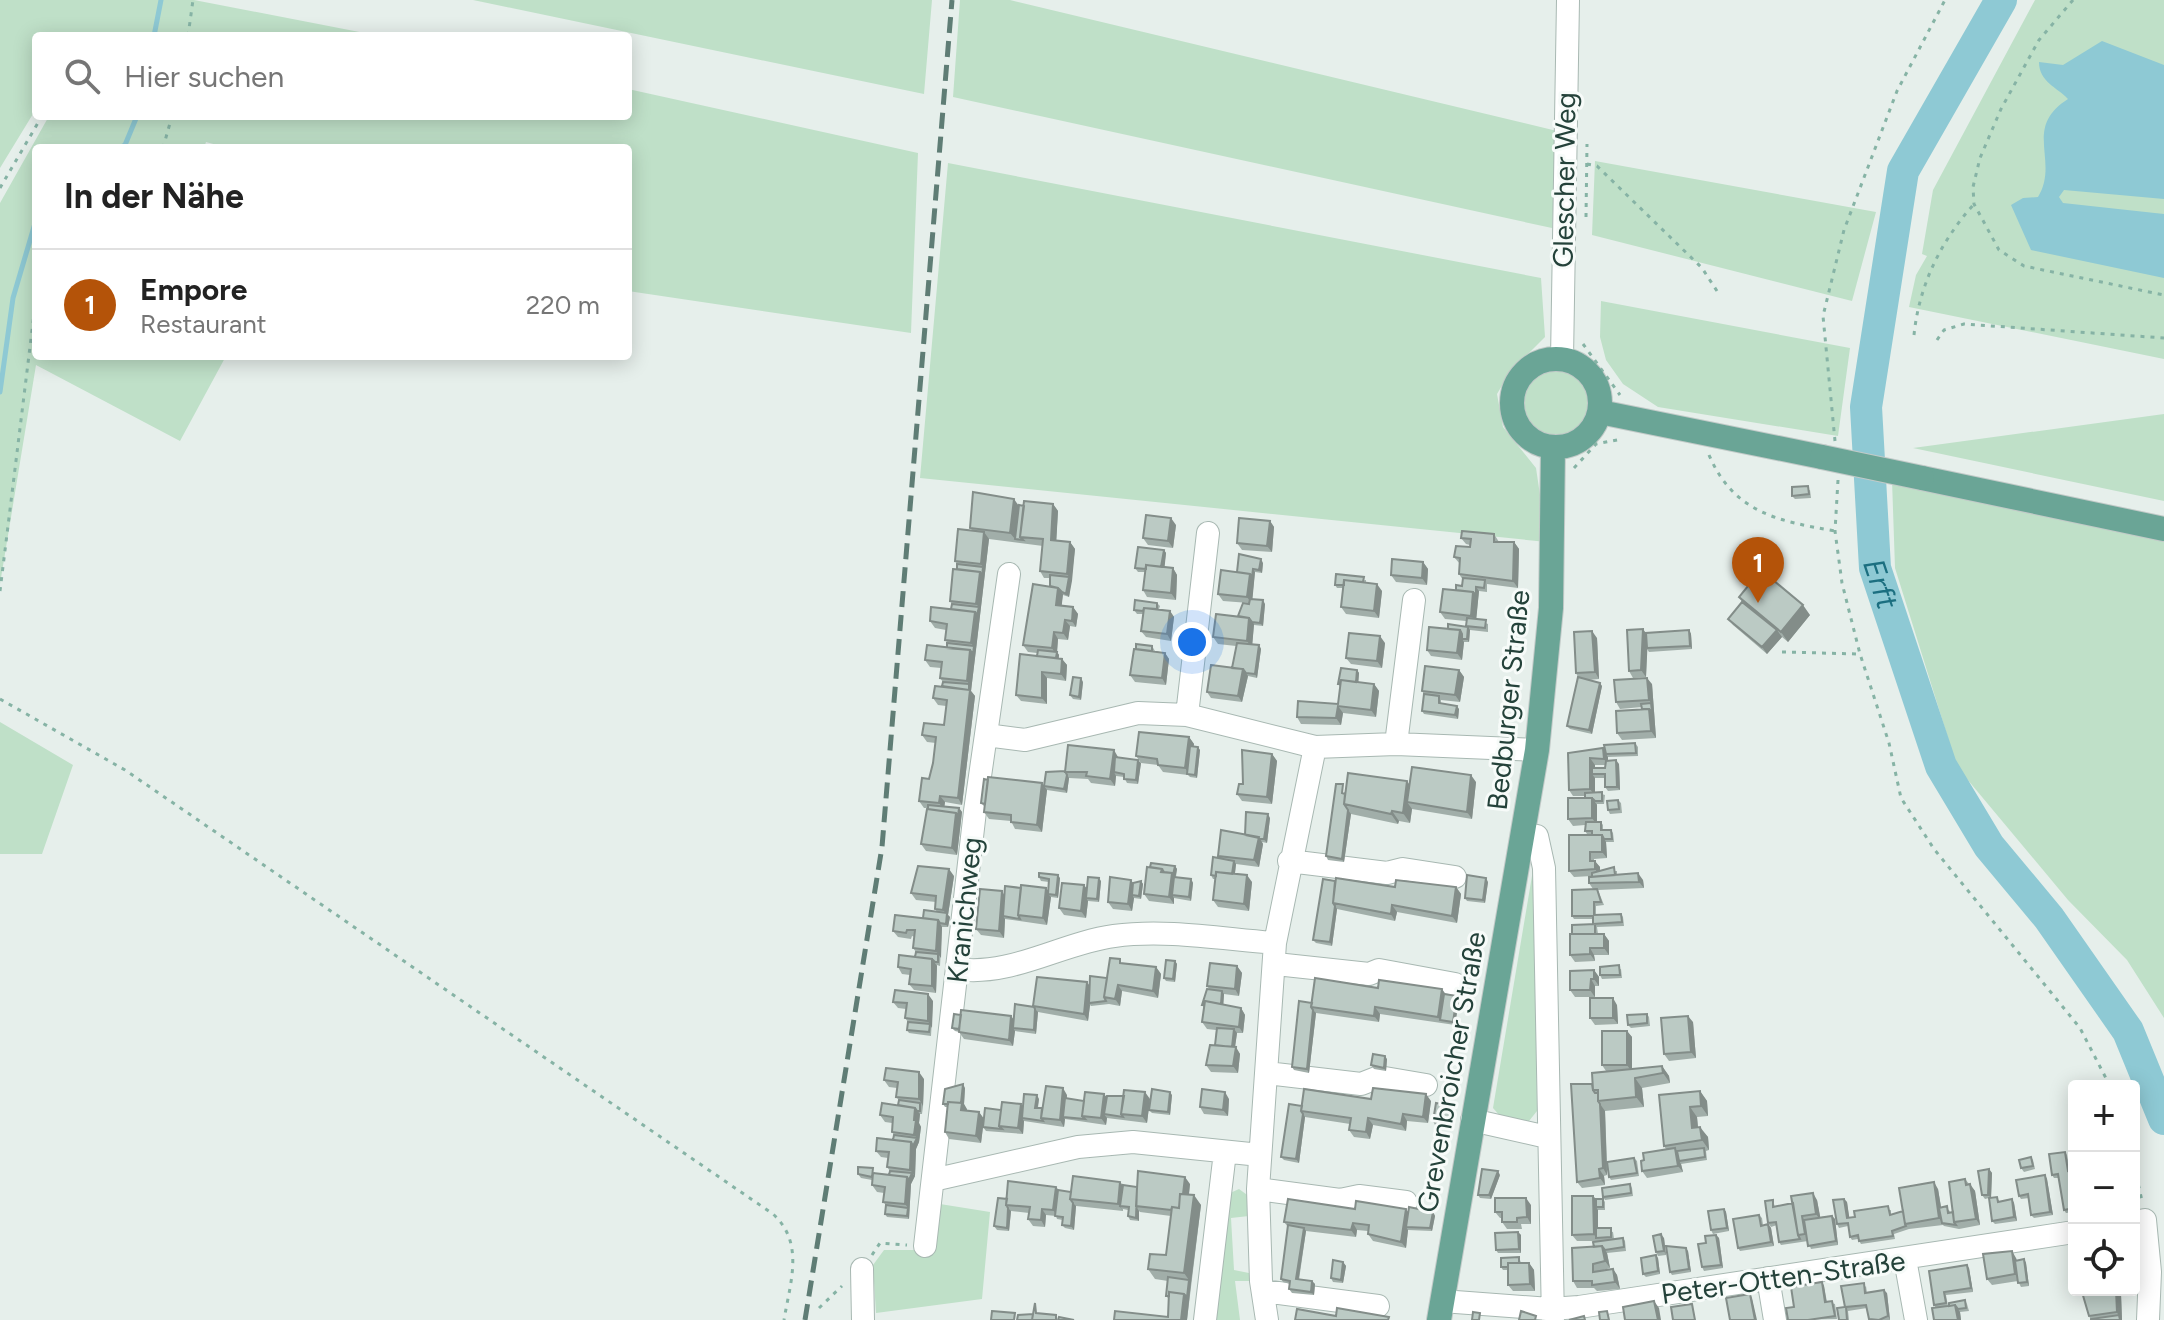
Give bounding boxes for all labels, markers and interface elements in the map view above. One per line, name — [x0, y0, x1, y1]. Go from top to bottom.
search box — [32, 32, 632, 120]
icon: search — [60, 54, 104, 98]
text: Hier suchen — [124, 58, 284, 95]
street label: Glescher Weg — [1545, 92, 1583, 268]
text: In der Nähe — [64, 176, 244, 217]
text: Empore — [140, 271, 247, 308]
text: 1 — [85, 289, 95, 321]
text: 220 m — [526, 289, 600, 321]
text: Restaurant — [140, 308, 267, 340]
pin: 1 — [1732, 537, 1784, 603]
water label: Erft — [1855, 554, 1906, 614]
street label: Bedburger Straße — [1480, 588, 1536, 812]
your location — [1172, 622, 1212, 662]
street label: Kranichweg — [939, 835, 989, 985]
street label: Grevenbroicher Straße — [1410, 929, 1492, 1215]
map controls — [2068, 1080, 2140, 1296]
button: + — [2068, 1080, 2140, 1152]
button: − — [2068, 1152, 2140, 1224]
button: locate — [2068, 1224, 2140, 1296]
street label: Peter-Otten-Straße — [1659, 1243, 1907, 1311]

